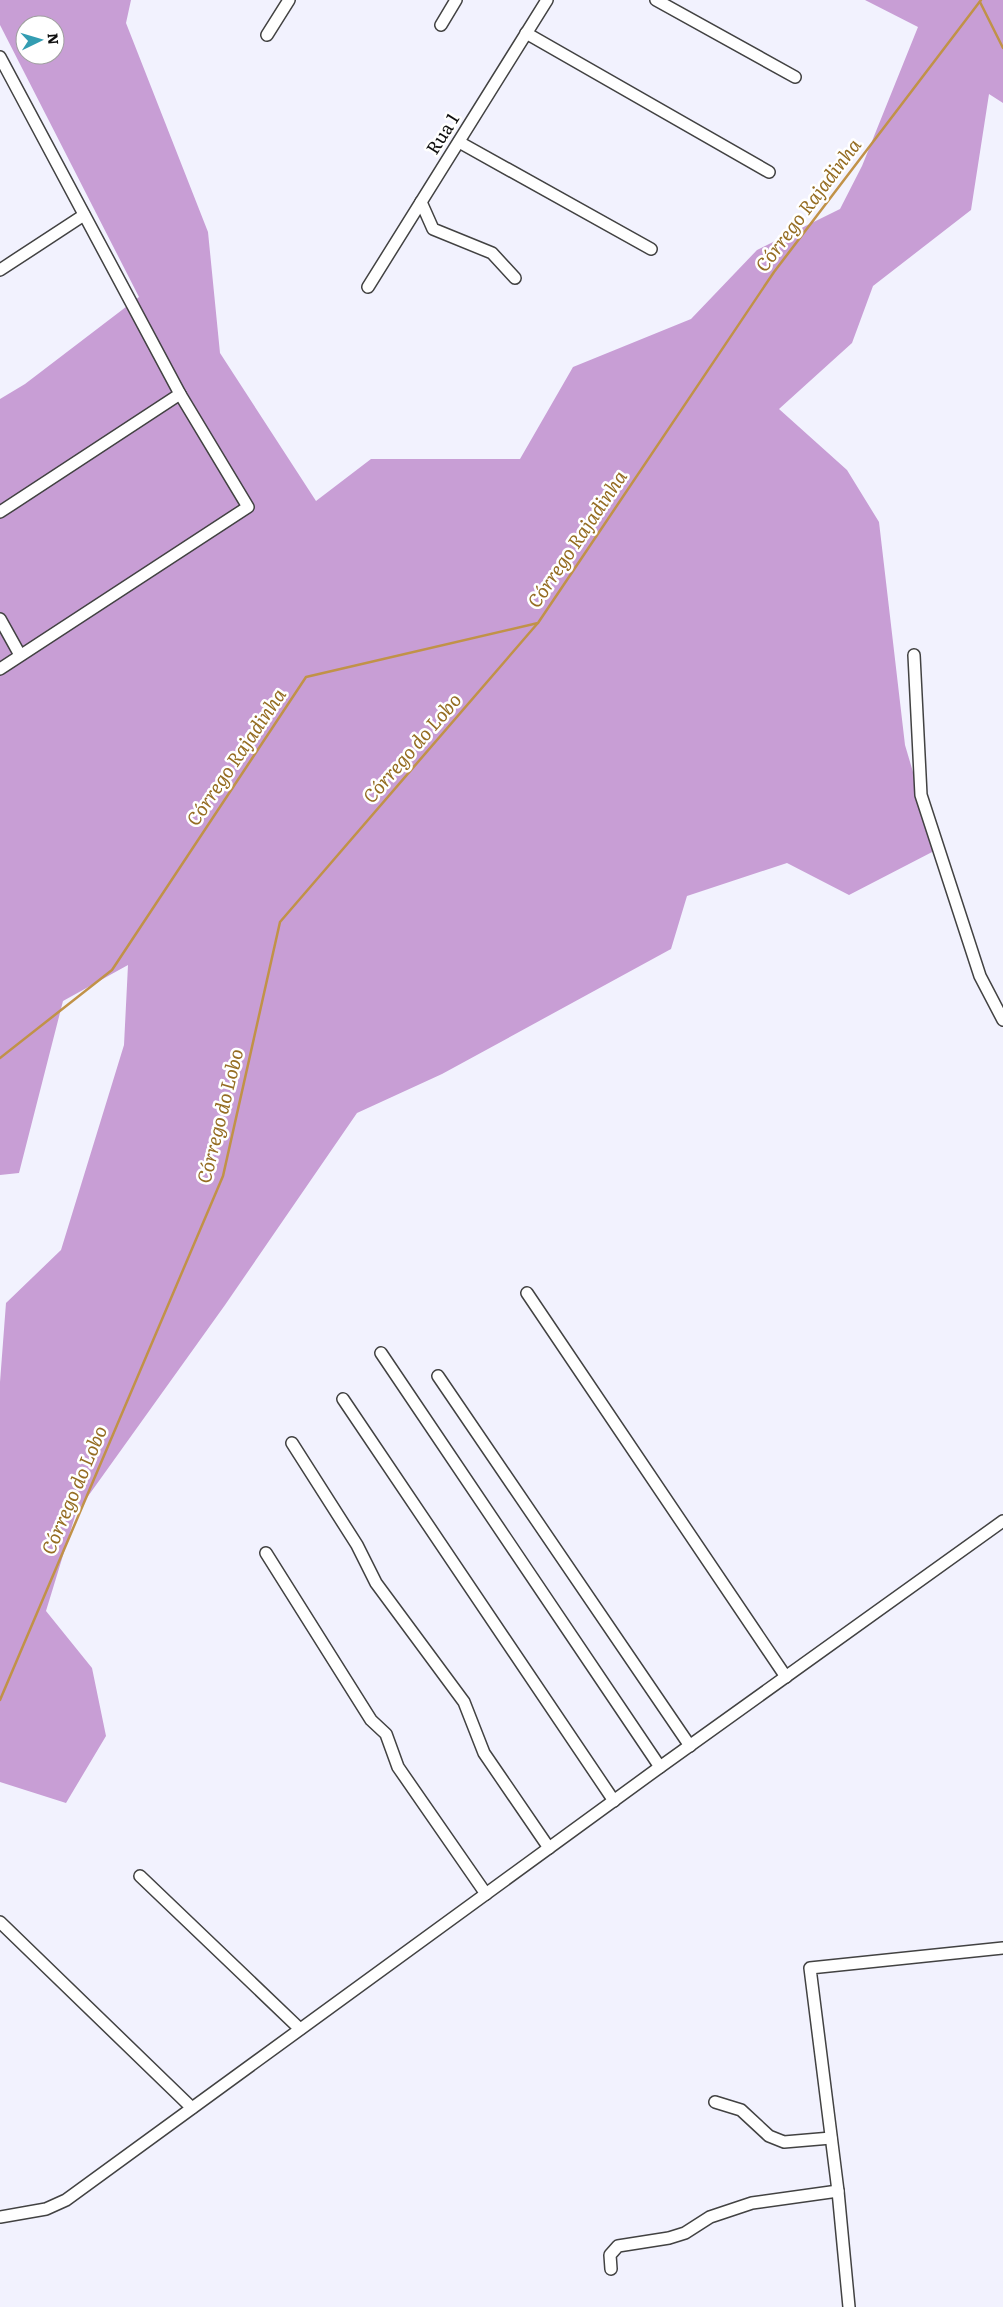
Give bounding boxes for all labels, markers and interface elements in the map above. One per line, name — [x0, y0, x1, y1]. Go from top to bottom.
north arrow — [15, 15, 65, 65]
text: N — [43, 32, 64, 46]
street label: Rua 1 — [419, 107, 465, 159]
water label: Córrego Rajadinha — [748, 132, 867, 277]
water label: Córrego Rajadinha — [520, 464, 633, 613]
water label: Córrego Rajadinha — [179, 682, 292, 831]
water label: Córrego do Lobo — [355, 686, 467, 809]
water label: Córrego do Lobo — [189, 1045, 249, 1186]
water label: Córrego do Lobo — [33, 1421, 113, 1559]

